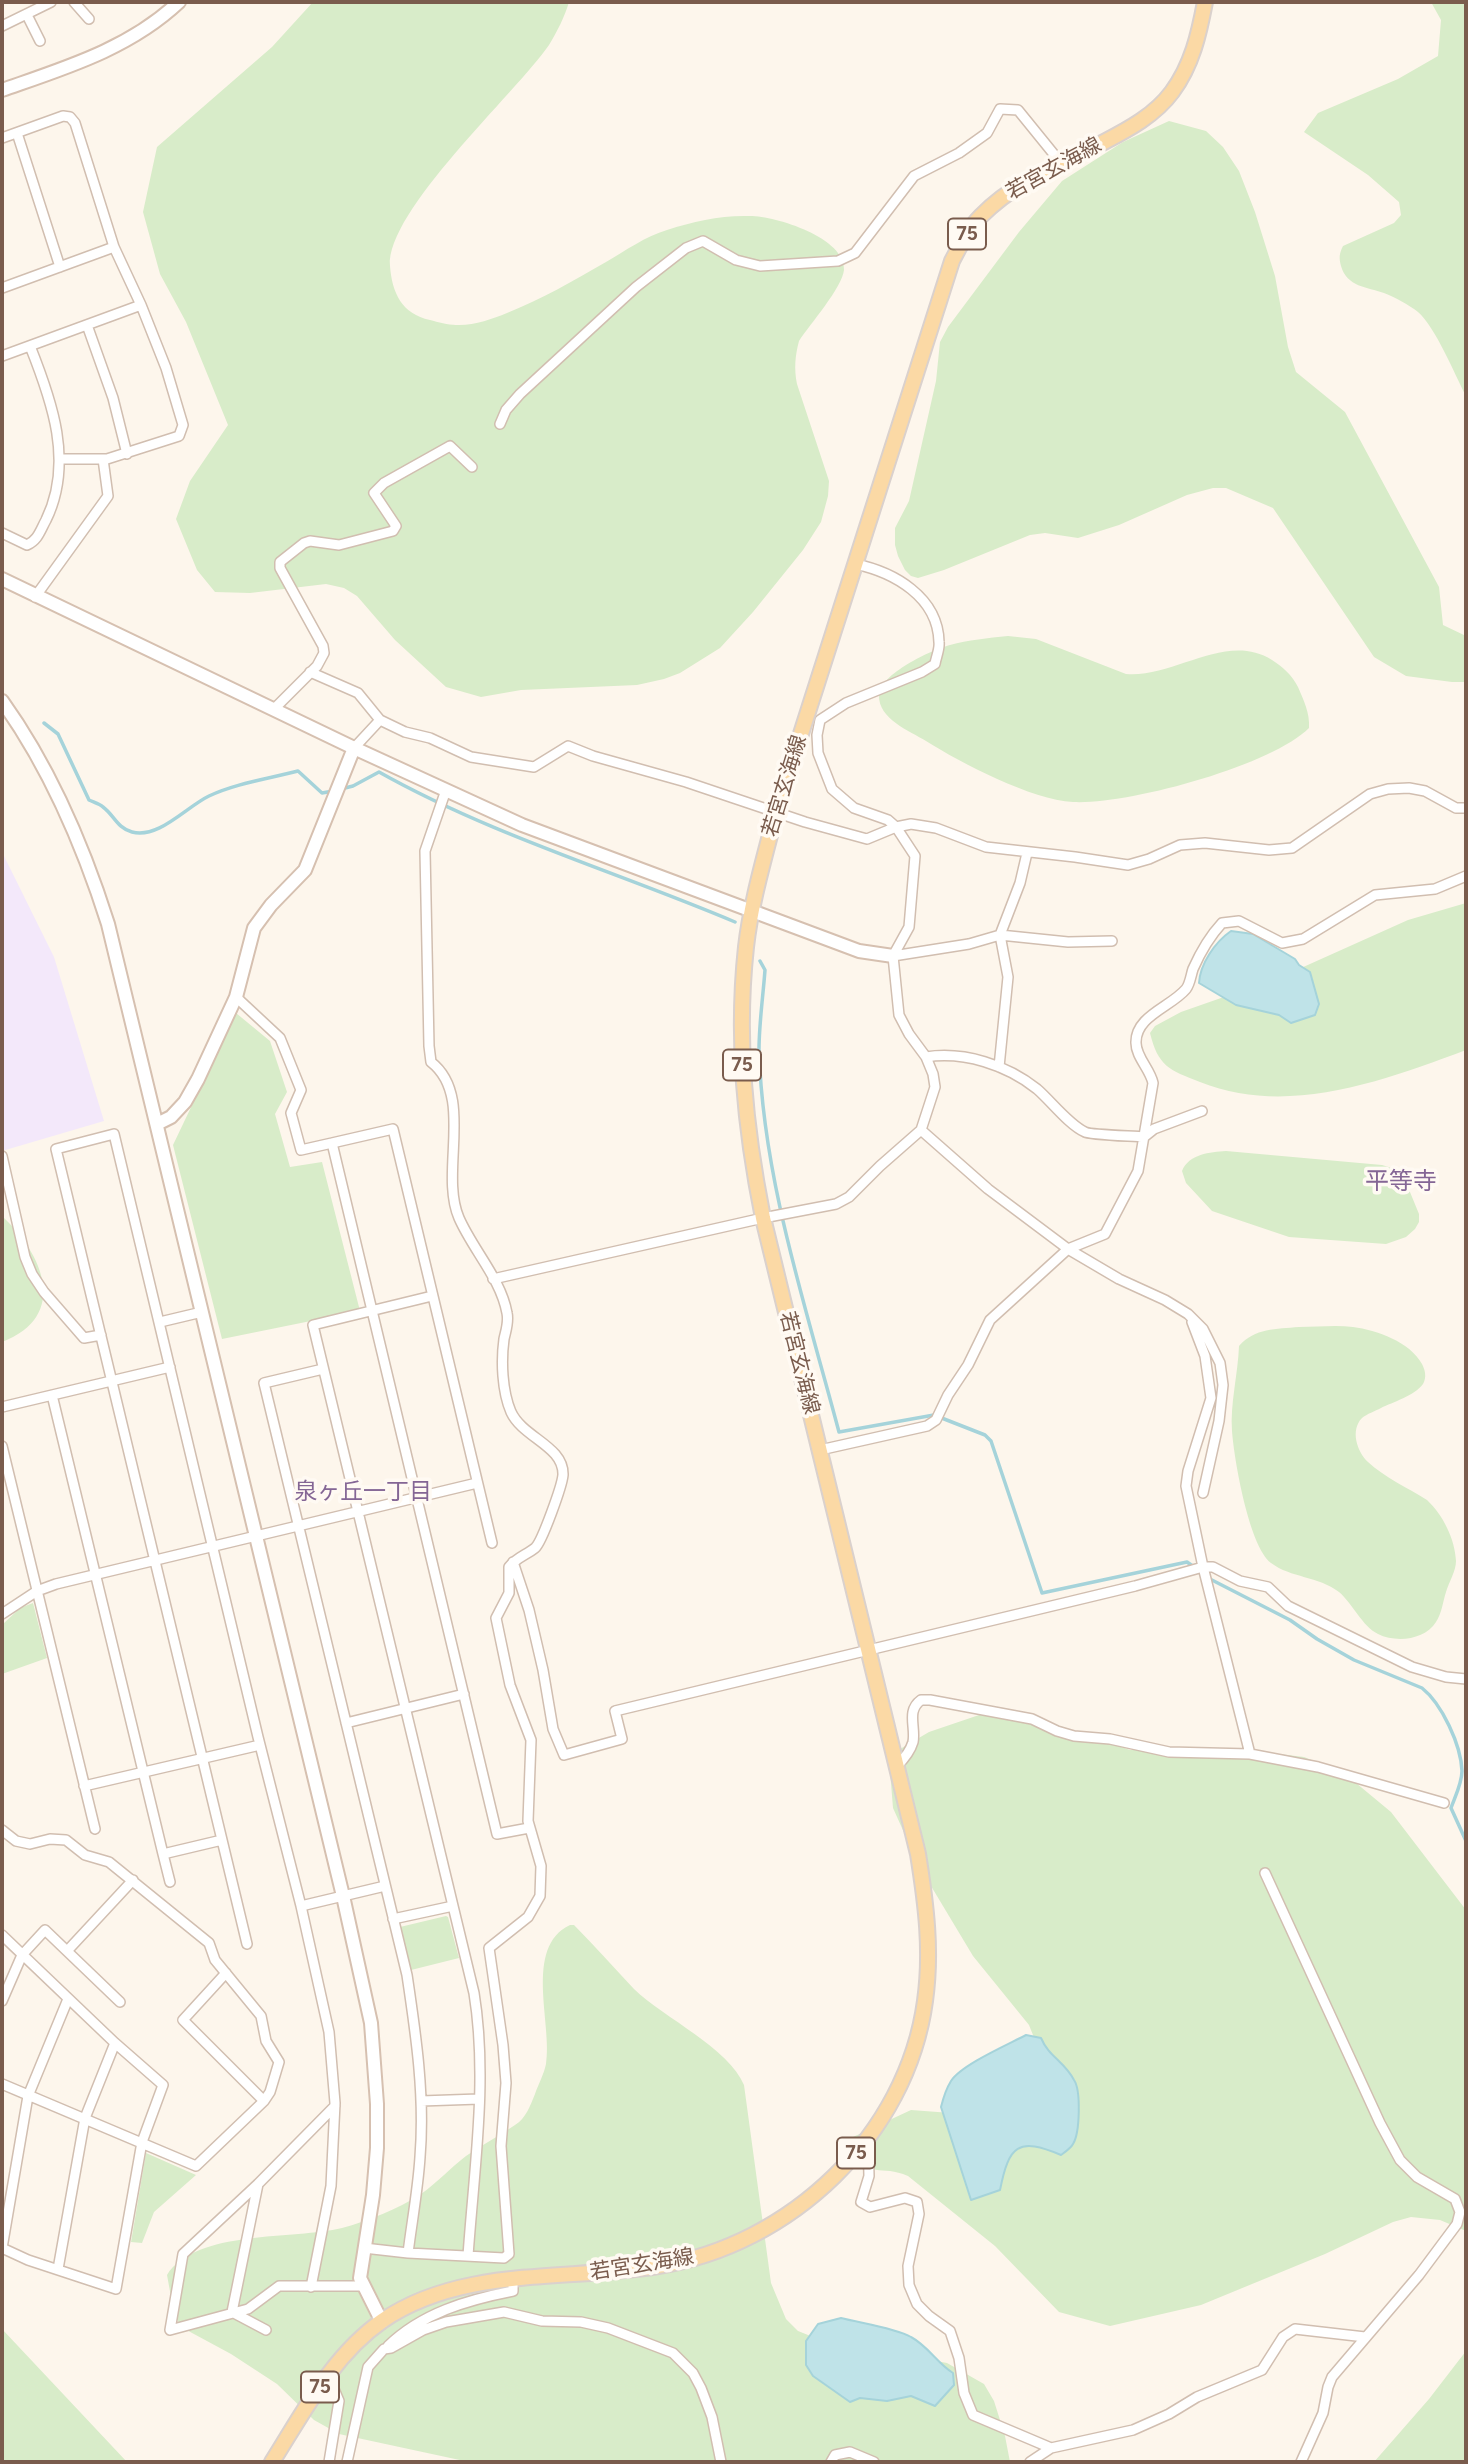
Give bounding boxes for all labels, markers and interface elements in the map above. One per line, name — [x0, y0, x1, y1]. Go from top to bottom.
street label: 若宮玄海線 — [1002, 133, 1106, 205]
road number: 75 — [948, 218, 986, 250]
street label: 若宮玄海線 — [758, 732, 812, 840]
road number: 75 — [723, 1050, 761, 1080]
district label: 平等寺 — [1365, 1168, 1437, 1196]
street label: 若宮玄海線 — [774, 1309, 824, 1417]
district label: 泉ヶ丘一丁目 — [294, 1478, 432, 1506]
road number: 75 — [837, 2138, 875, 2168]
street label: 若宮玄海線 — [588, 2244, 696, 2286]
road number: 75 — [301, 2372, 339, 2402]

